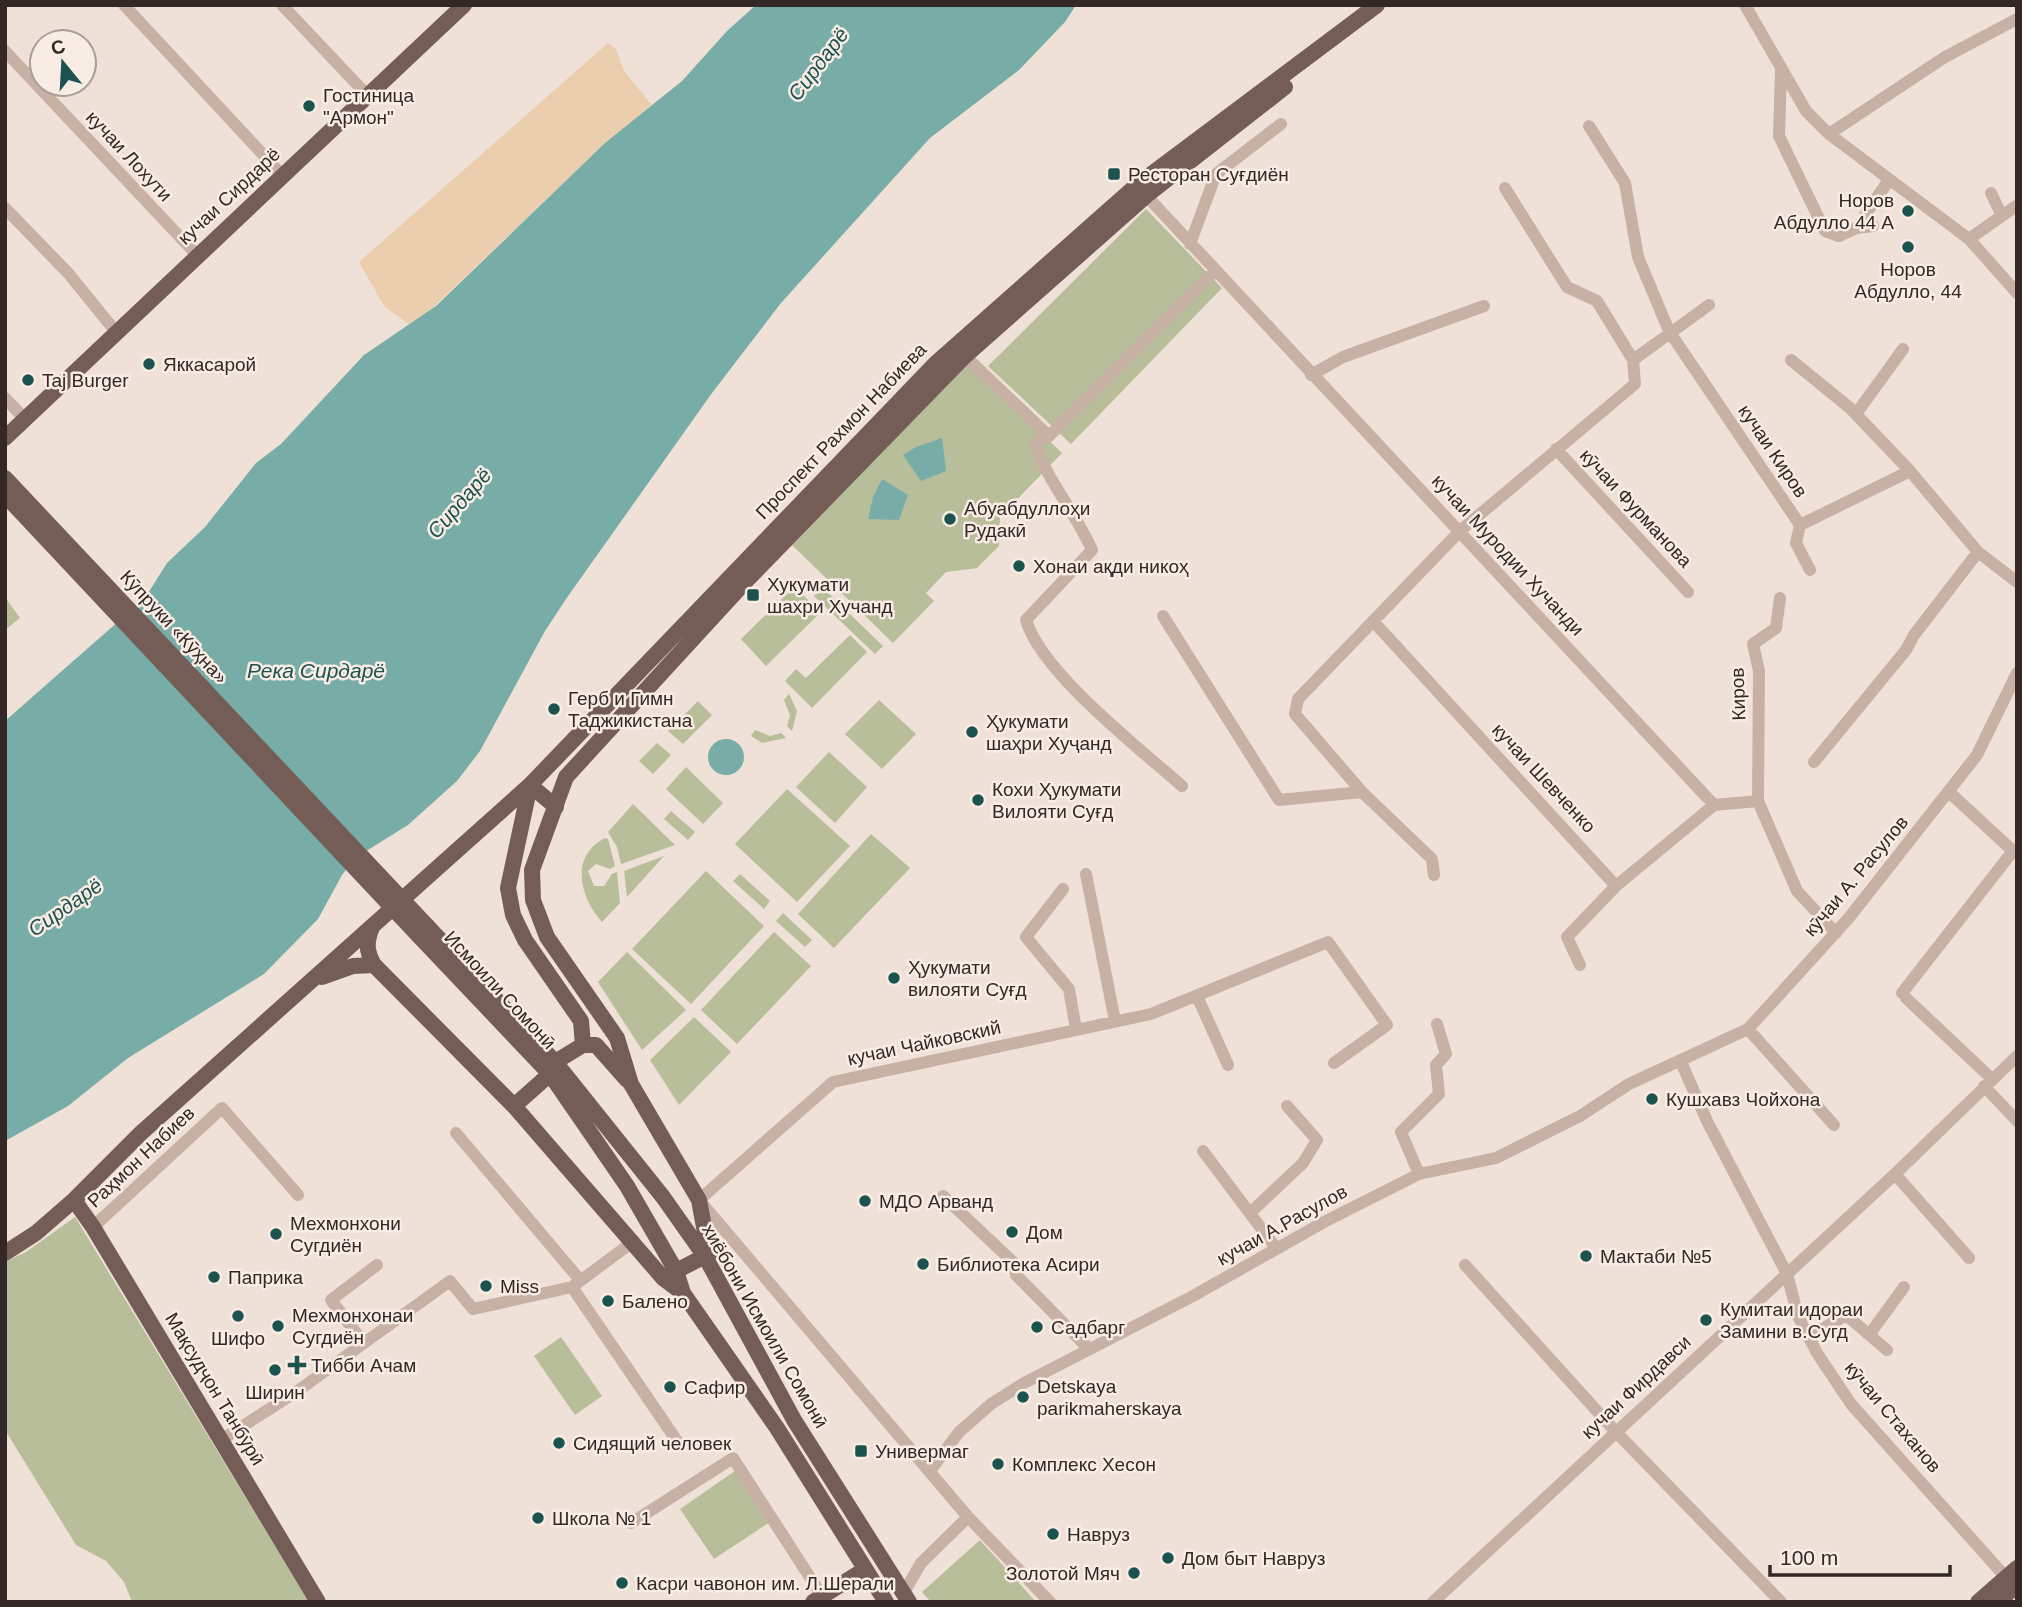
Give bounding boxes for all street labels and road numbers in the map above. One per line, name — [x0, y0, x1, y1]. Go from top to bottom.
street label: кучаи Лохути — [82, 107, 176, 205]
street label: кучаи Сирдарё — [174, 143, 284, 249]
street label: Проспект Рахмон Набиева — [751, 339, 931, 523]
street label: кучаи Киров — [1734, 401, 1812, 501]
street label: кӯчаи Фурманова — [1576, 445, 1696, 572]
street label: кучаи Муродии Хучанди — [1428, 470, 1588, 640]
street label: Кӯпруки «Кӯҳна» — [116, 566, 232, 688]
street label: Киров — [1727, 667, 1749, 721]
street label: кучаи Шевченко — [1488, 719, 1600, 837]
street label: кӯчаи А. Расулов — [1800, 812, 1912, 940]
street label: Исмоили Сомонӣ — [440, 927, 560, 1053]
street label: кучаи Чайковский — [845, 1016, 1003, 1070]
street label: Раҳмон Набиев — [83, 1102, 199, 1212]
street label: кучаи А.Расулов — [1213, 1181, 1351, 1269]
street label: хиёбони Исмоили Сомонӣ — [698, 1220, 832, 1432]
street label: Мақсудҷон Танбӯрӣ — [161, 1309, 269, 1469]
street label: кучаи Фирдавси — [1577, 1331, 1695, 1443]
street label: кӯчаи Стаханов — [1841, 1357, 1945, 1477]

